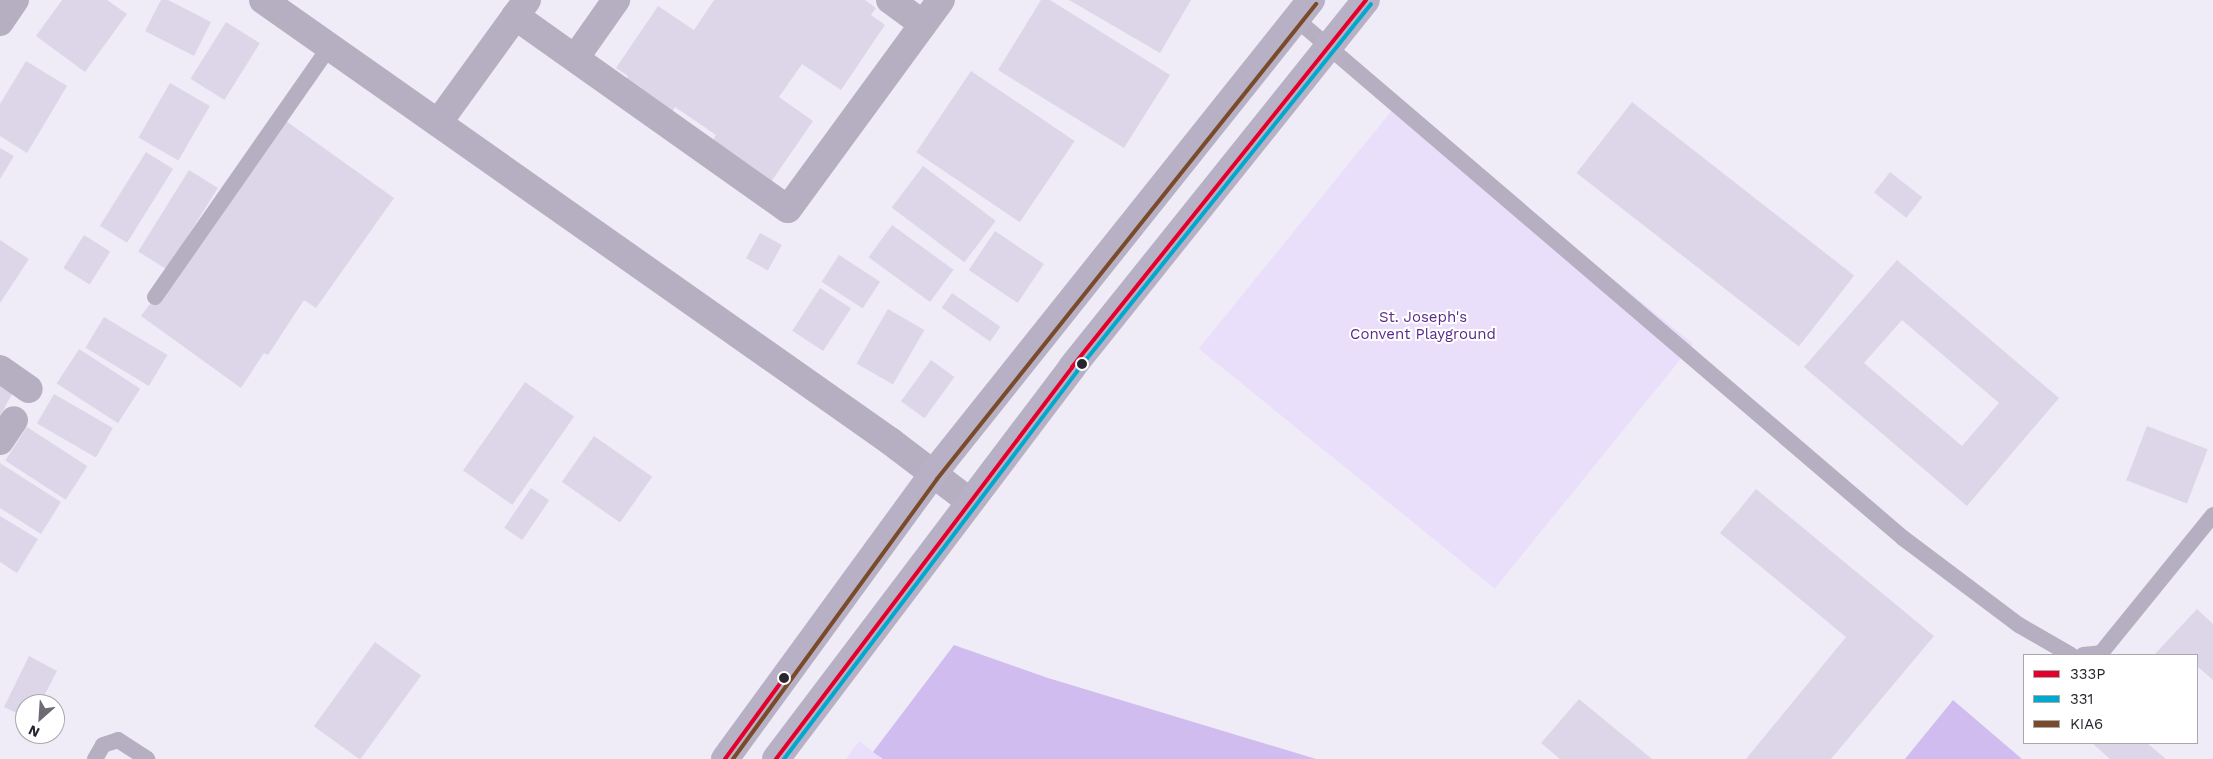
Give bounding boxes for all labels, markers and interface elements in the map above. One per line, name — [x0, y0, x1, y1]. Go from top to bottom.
park label: St. Joseph's Convent Playground — [1350, 308, 1496, 343]
unlabelled marker — [1077, 359, 1087, 369]
legend — [2023, 654, 2198, 744]
text: 333P — [2070, 665, 2105, 683]
unlabelled marker — [779, 673, 789, 683]
text: 331 — [2070, 690, 2093, 708]
north arrow — [15, 694, 65, 744]
text: KIA6 — [2070, 715, 2103, 733]
text: N — [26, 722, 42, 741]

